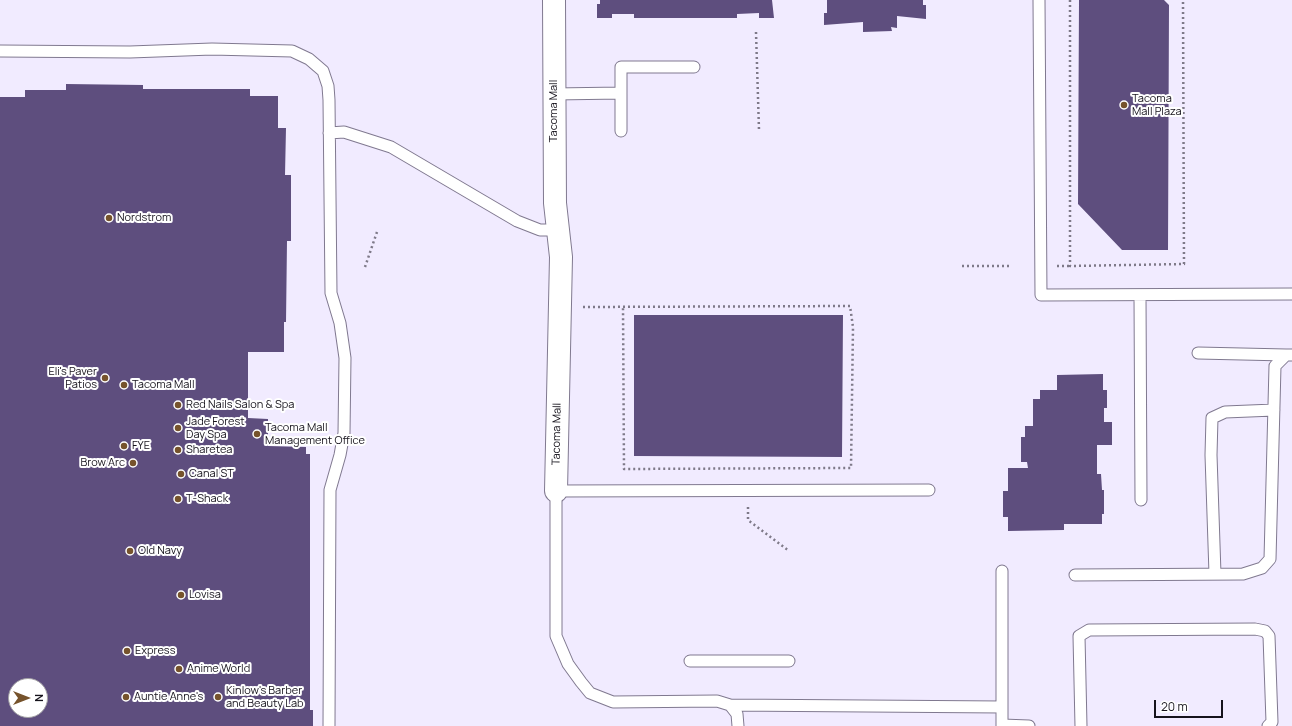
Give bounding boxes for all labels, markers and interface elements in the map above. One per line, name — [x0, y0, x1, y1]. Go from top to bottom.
street label: Tacoma Mall — [547, 80, 561, 142]
place label: Tacoma Mall Plaza — [1132, 92, 1182, 118]
marker: Tacoma Mall Plaza — [1119, 100, 1129, 110]
place label: Nordstrom — [117, 211, 171, 225]
marker: Nordstrom — [104, 213, 114, 223]
place label: Eli's Paver Patios — [48, 365, 97, 391]
marker: Eli's Paver Patios — [100, 373, 110, 383]
place label: Tacoma Mall — [132, 378, 194, 392]
marker: Tacoma Mall — [119, 380, 129, 390]
place label: Red Nails Salon & Spa — [186, 398, 294, 412]
marker: Red Nails Salon & Spa — [173, 400, 183, 410]
street label: Tacoma Mall — [550, 403, 564, 465]
place label: Jade Forest Day Spa — [186, 415, 245, 441]
place label: Tacoma Mall Management Office — [265, 421, 365, 447]
marker: Jade Forest Day Spa — [173, 423, 183, 433]
marker: Tacoma Mall Management Office — [252, 429, 262, 439]
place label: FYE — [132, 439, 150, 453]
marker: FYE — [119, 441, 129, 451]
place label: Sharetea — [186, 443, 232, 457]
marker: Sharetea — [173, 445, 183, 455]
place label: Brow Arc — [81, 456, 125, 470]
marker: Brow Arc — [128, 458, 138, 468]
place label: Canal ST — [189, 467, 234, 481]
marker: Canal ST — [176, 469, 186, 479]
place label: T-Shack — [186, 492, 228, 506]
marker: T-Shack — [173, 494, 183, 504]
place label: Old Navy — [138, 544, 182, 558]
marker: Old Navy — [125, 546, 135, 556]
place label: Lovisa — [189, 588, 221, 602]
marker: Lovisa — [176, 590, 186, 600]
place label: Express — [135, 644, 175, 658]
marker: Express — [122, 646, 132, 656]
place label: Anime World — [187, 662, 250, 676]
marker: Anime World — [174, 664, 184, 674]
north arrow — [8, 678, 48, 718]
place label: Kinlow's Barber and Beauty Lab — [226, 684, 304, 710]
place label: Auntie Anne's — [134, 690, 203, 704]
marker: Auntie Anne's — [121, 692, 131, 702]
marker: Kinlow's Barber and Beauty Lab — [213, 692, 223, 702]
scale bar — [1156, 692, 1225, 718]
text: N — [32, 694, 47, 702]
text: 20 m — [1161, 698, 1188, 715]

